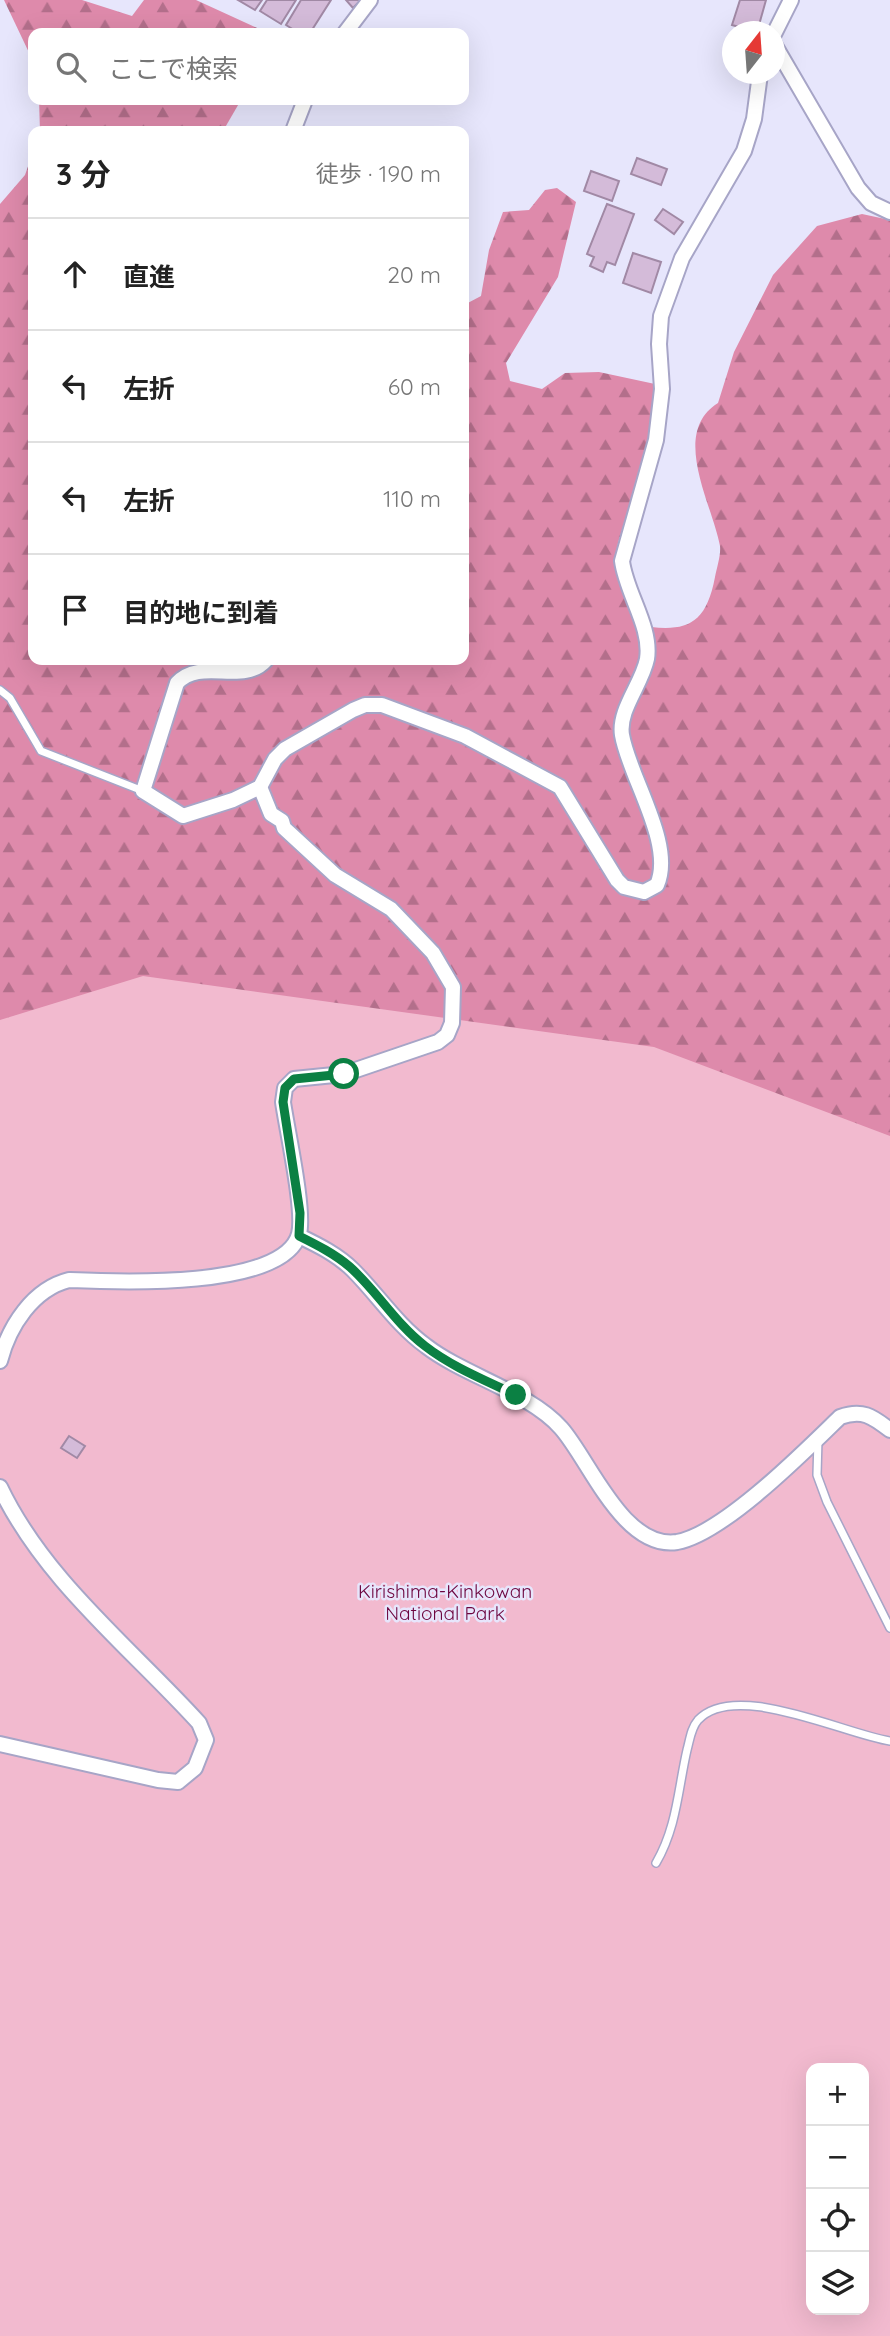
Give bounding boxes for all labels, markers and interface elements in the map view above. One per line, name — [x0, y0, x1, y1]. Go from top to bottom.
north arrow — [722, 21, 785, 84]
search box — [28, 28, 469, 105]
icon: search — [52, 48, 90, 86]
text: ここで検索 — [108, 52, 238, 85]
text: 3 分 — [56, 155, 111, 193]
text: 徒歩 · 190 m — [316, 159, 441, 188]
icon: ahead — [56, 255, 94, 293]
text: 直進 — [123, 260, 175, 293]
text: 20 m — [387, 260, 441, 289]
icon: left — [56, 367, 94, 405]
text: 左折 — [123, 372, 175, 405]
text: 60 m — [388, 372, 441, 401]
icon: left — [56, 479, 94, 517]
text: 左折 — [123, 484, 175, 517]
text: 110 m — [383, 484, 441, 513]
icon: arrive — [56, 591, 94, 629]
text: 目的地に到着 — [123, 596, 279, 629]
route start — [328, 1058, 359, 1089]
route end — [500, 1379, 531, 1410]
park label: Kirishima-Kinkowan National Park — [358, 1579, 532, 1625]
map controls — [806, 2063, 869, 2315]
button: + — [806, 2063, 869, 2126]
button: − — [806, 2126, 869, 2189]
button: locate — [806, 2189, 869, 2252]
button: layers — [806, 2252, 869, 2315]

